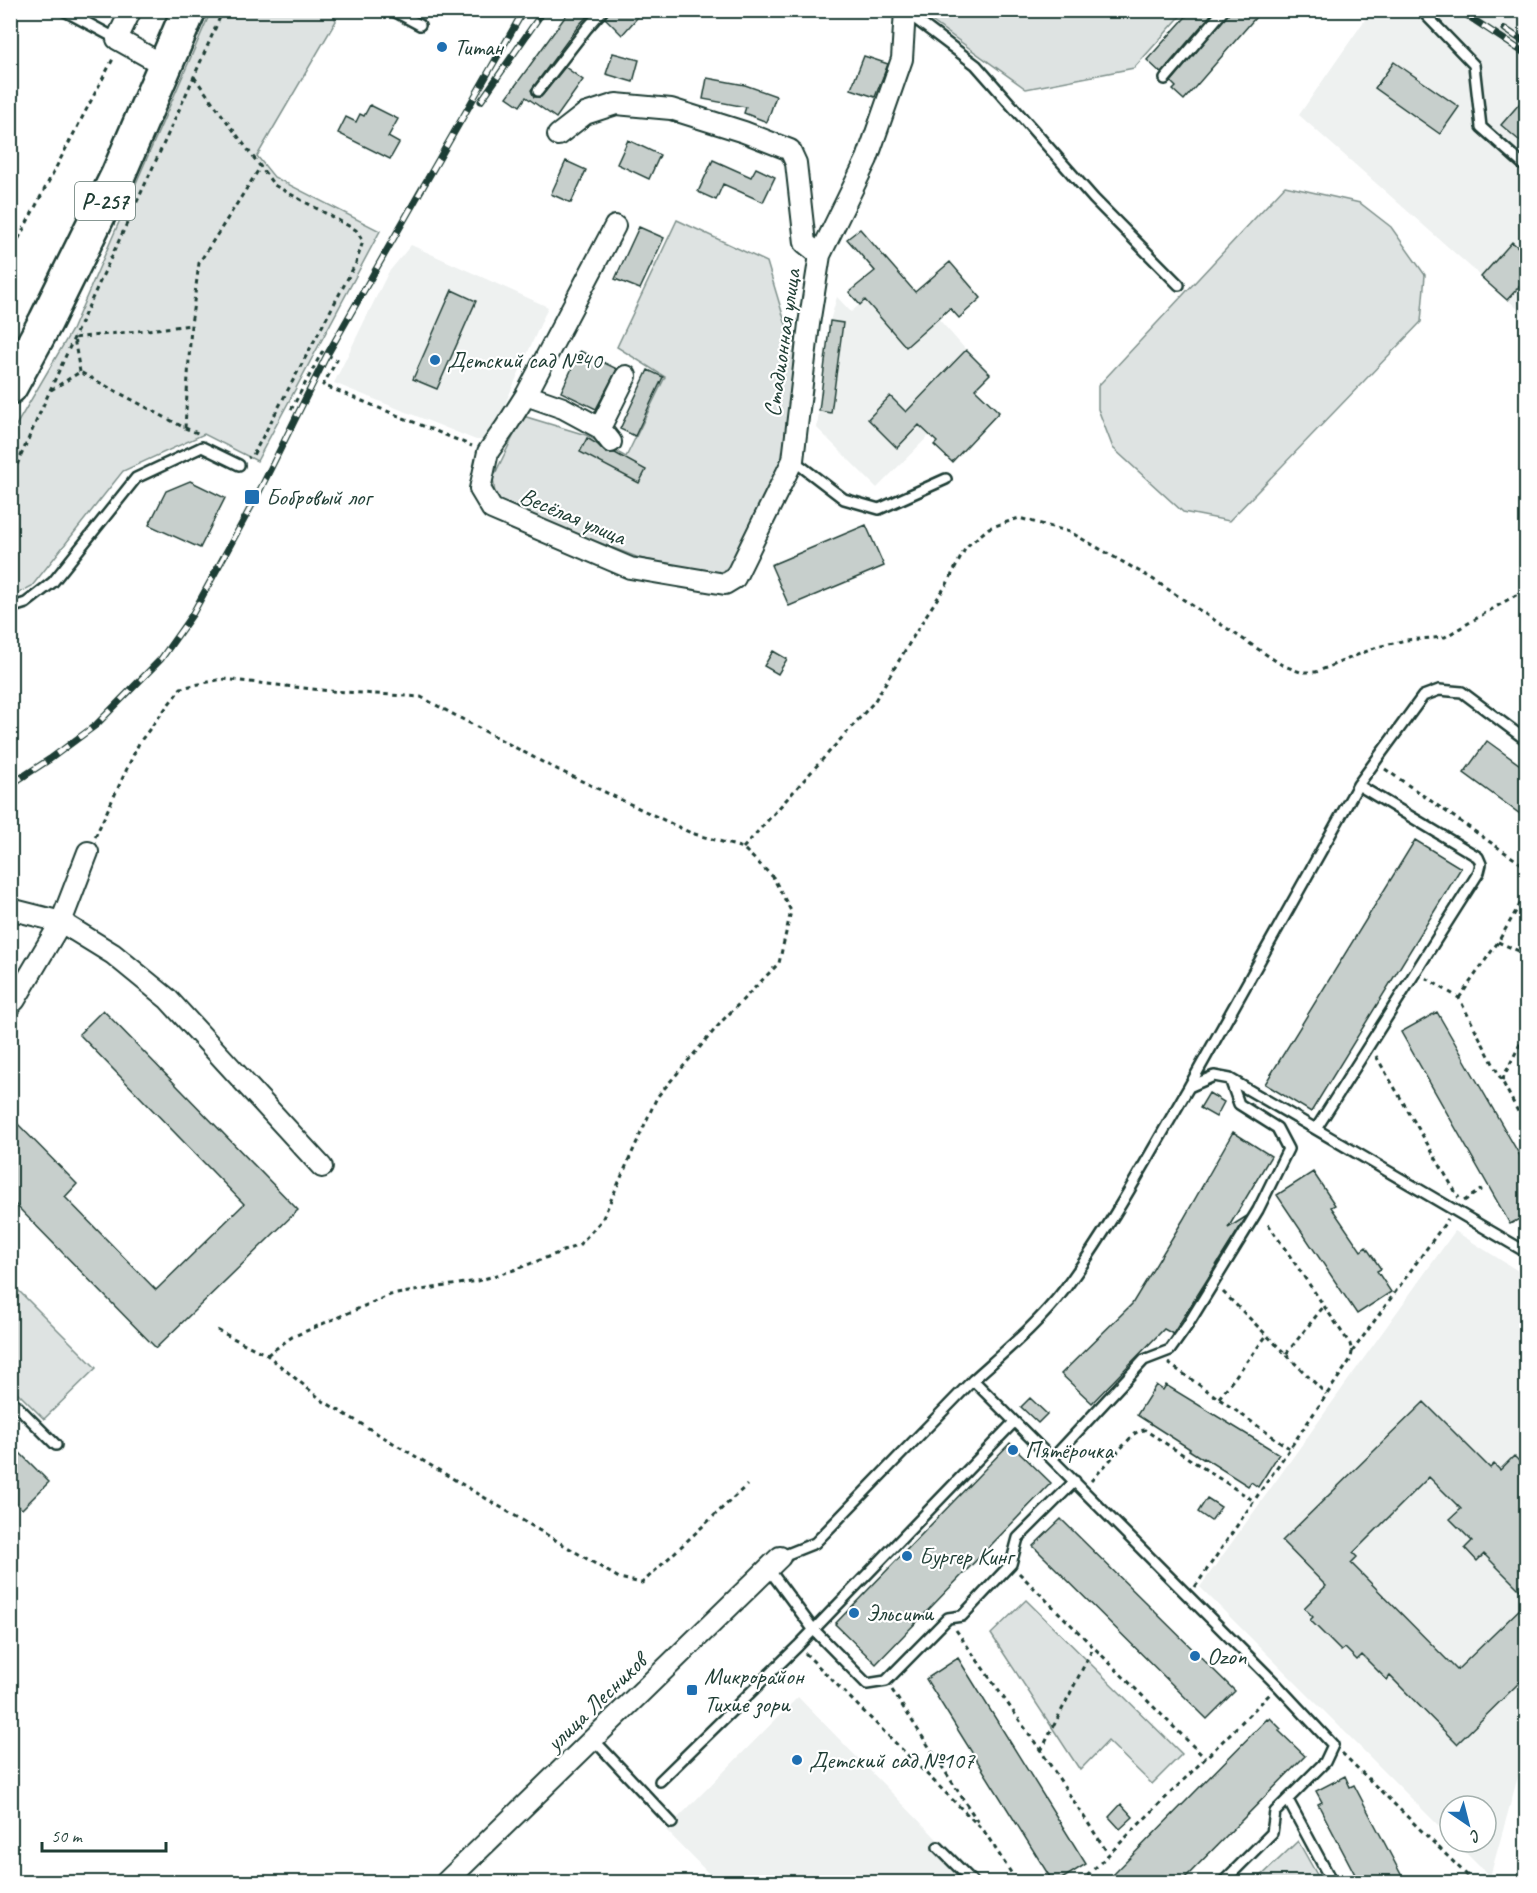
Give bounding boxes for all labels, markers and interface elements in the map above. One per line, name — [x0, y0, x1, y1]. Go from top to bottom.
place label: Титан — [454, 32, 504, 62]
marker: Титан — [435, 40, 449, 54]
road number: Р-257 — [75, 182, 135, 220]
street label: Стадионная улица — [757, 266, 807, 419]
place label: Детский сад №40 — [447, 345, 604, 375]
marker: Детский сад №40 — [428, 353, 442, 367]
street label: Весёлая улица — [516, 480, 632, 552]
place label: Бобровый лог — [266, 482, 374, 512]
marker: Бобровый лог — [243, 488, 261, 506]
place label: Пятёрочка — [1025, 1435, 1114, 1465]
marker: Пятёрочка — [1006, 1443, 1020, 1457]
place label: Бургер Кинг — [919, 1541, 1016, 1571]
marker: Бургер Кинг — [900, 1549, 914, 1563]
place label: Эльсити — [866, 1598, 935, 1628]
marker: Эльсити — [847, 1606, 861, 1620]
place label: Ozon — [1207, 1641, 1247, 1671]
street label: улица Лесников — [538, 1644, 656, 1759]
marker: Ozon — [1188, 1649, 1202, 1663]
place label: Микрорайон Тихие зори — [704, 1661, 806, 1719]
marker: Микрорайон Тихие зори — [685, 1683, 699, 1697]
place label: Детский сад №107 — [809, 1745, 976, 1775]
marker: Детский сад №107 — [790, 1753, 804, 1767]
north arrow — [1438, 1794, 1498, 1854]
scale bar — [42, 1815, 166, 1853]
text: 50 m — [51, 1825, 84, 1847]
text: С — [1465, 1825, 1485, 1847]

